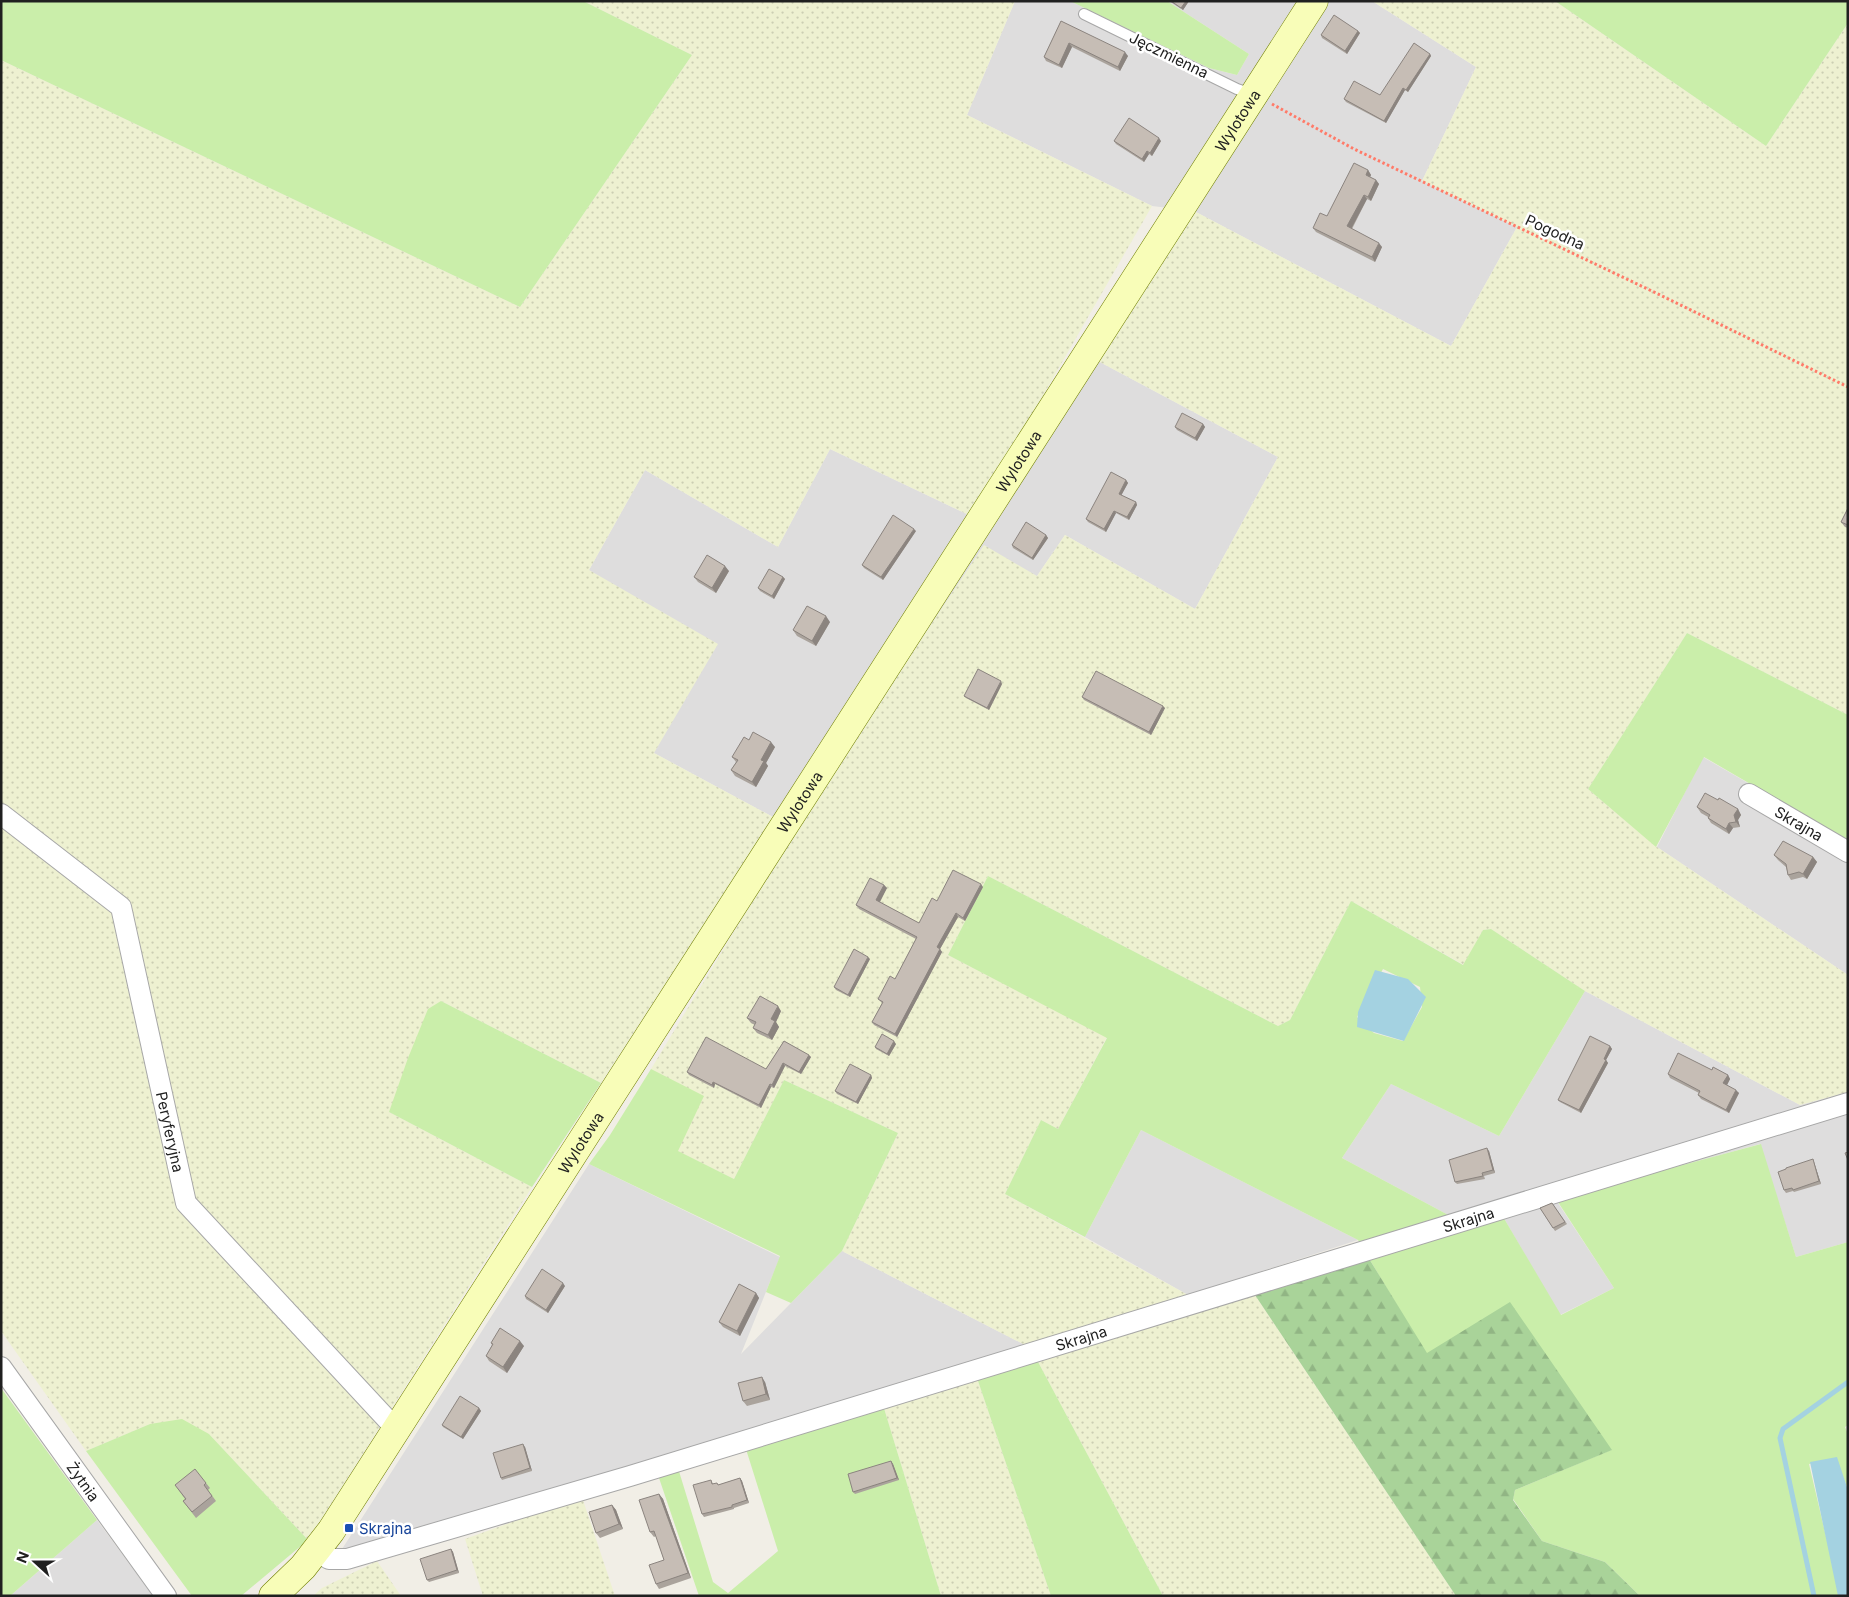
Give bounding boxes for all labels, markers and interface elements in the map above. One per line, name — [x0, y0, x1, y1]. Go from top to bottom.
street label: Jęczmienna — [1126, 28, 1212, 82]
street label: Wylotowa — [1210, 86, 1264, 155]
street label: Pogodna — [1522, 210, 1588, 254]
street label: Wylotowa — [991, 426, 1045, 496]
street label: Wylotowa — [773, 767, 826, 837]
street label: Skrajna — [1771, 802, 1827, 845]
street label: Peryferyjna — [152, 1090, 188, 1174]
street label: Wylotowa — [554, 1108, 608, 1177]
street label: Skrajna — [1440, 1202, 1496, 1236]
street label: Skrajna — [1053, 1321, 1109, 1355]
street label: Żytnia — [63, 1458, 104, 1505]
place label: Skrajna — [359, 1519, 412, 1538]
marker: Skrajna — [343, 1522, 355, 1534]
north arrow — [10, 1537, 60, 1587]
text: N — [13, 1549, 32, 1565]

